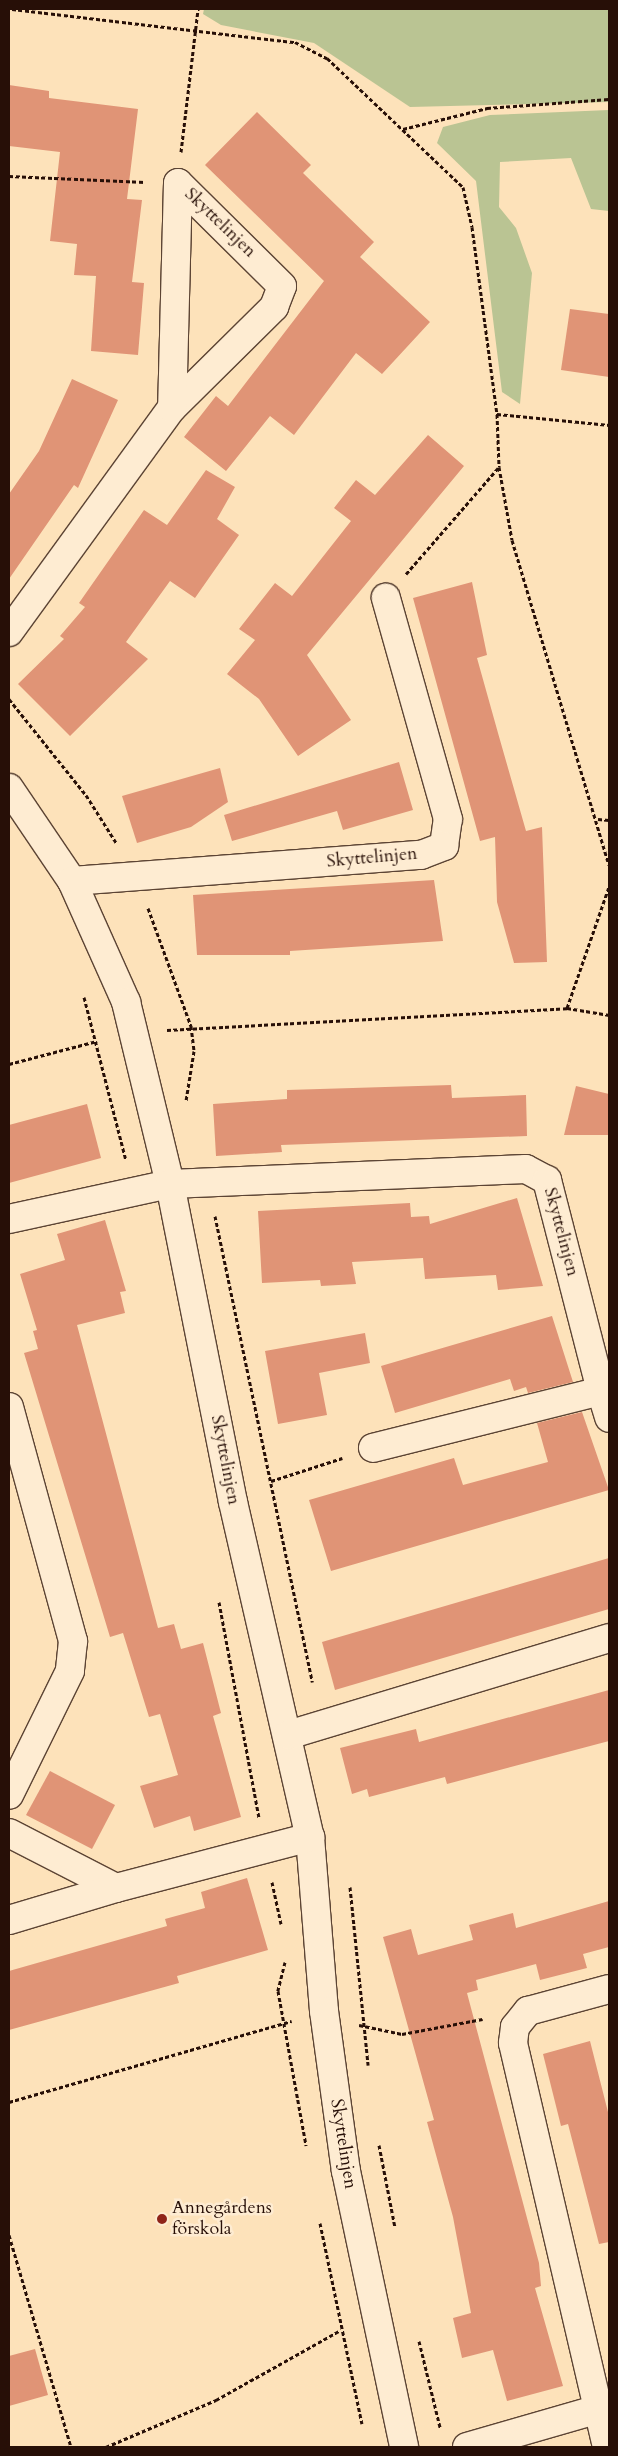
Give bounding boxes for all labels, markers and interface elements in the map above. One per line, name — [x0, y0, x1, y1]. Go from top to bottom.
street label: Skyttelinjen — [180, 184, 260, 262]
street label: Skyttelinjen — [326, 843, 418, 873]
street label: Skyttelinjen — [539, 1185, 583, 1279]
street label: Skyttelinjen — [206, 1413, 244, 1507]
street label: Skyttelinjen — [325, 2097, 361, 2191]
place label: Annegårdens förskola — [172, 2198, 272, 2240]
marker: Annegårdens förskola — [156, 2213, 168, 2225]

